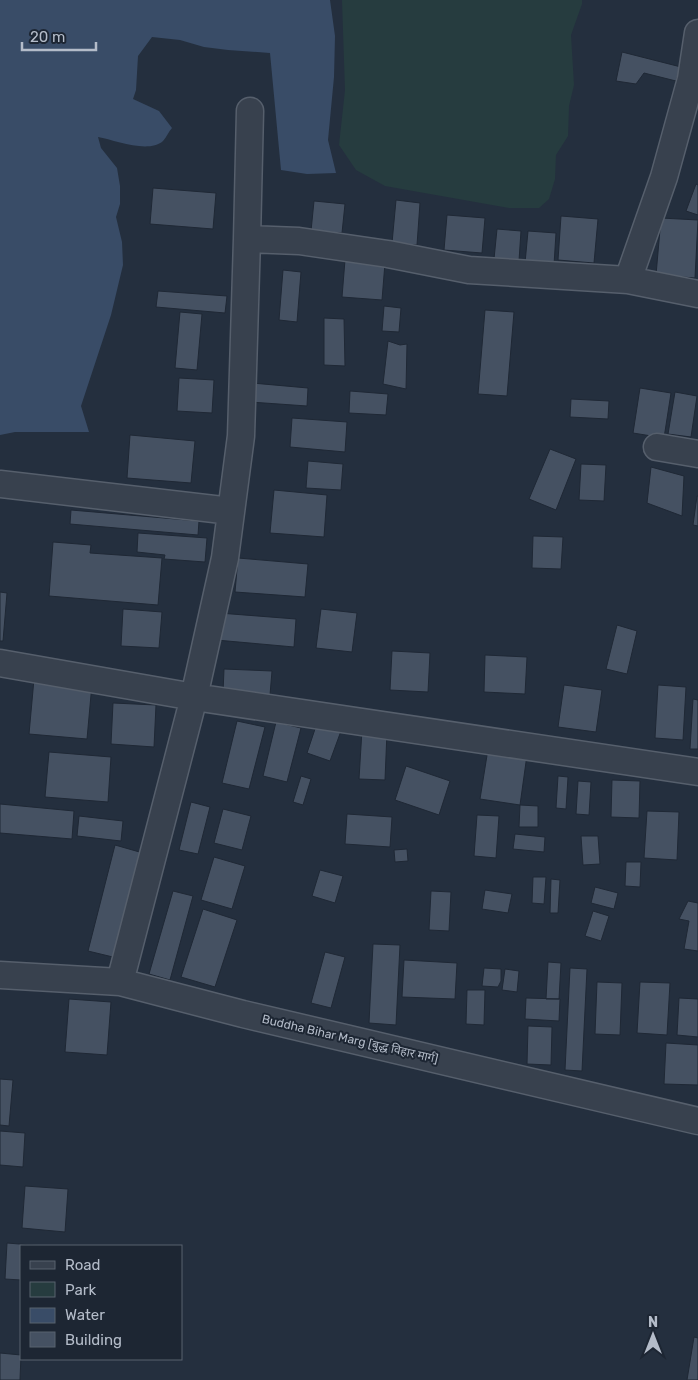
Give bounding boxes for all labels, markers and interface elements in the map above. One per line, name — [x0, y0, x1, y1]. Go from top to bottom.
scale bar — [22, 20, 96, 52]
text: 20 m — [30, 28, 65, 46]
street label: Buddha Bihar Marg [बुद्ध विहार मार्ग] — [260, 1011, 440, 1067]
legend — [20, 1245, 182, 1360]
text: Road — [65, 1256, 101, 1274]
text: Park — [65, 1281, 96, 1299]
text: Water — [65, 1306, 105, 1324]
north arrow — [628, 1310, 678, 1360]
text: N — [648, 1314, 658, 1331]
text: Building — [65, 1331, 122, 1349]

